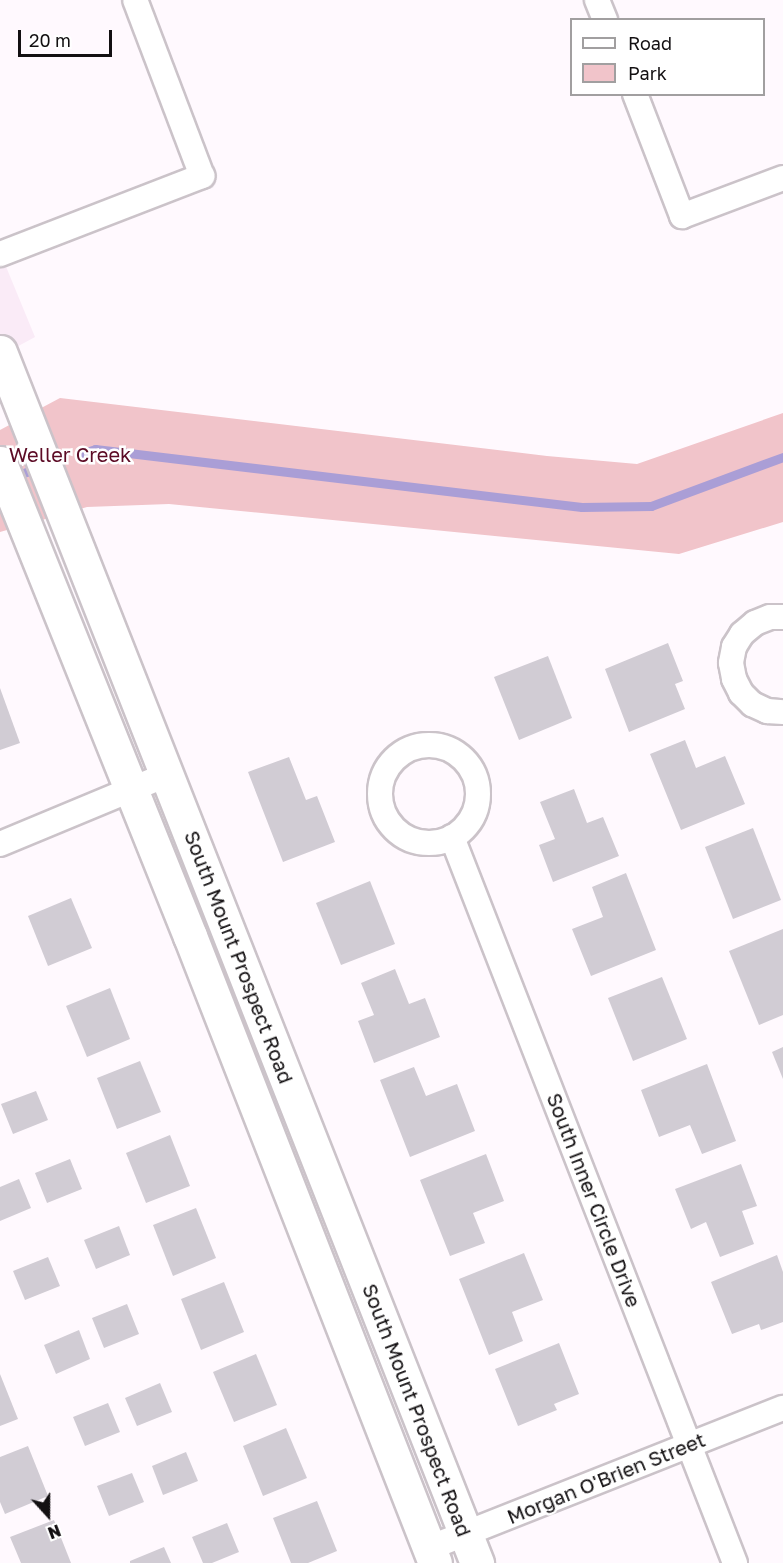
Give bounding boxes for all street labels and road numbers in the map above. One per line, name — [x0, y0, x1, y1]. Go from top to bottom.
street label: South Mount Prospect Road — [180, 827, 298, 1087]
street label: South Inner Circle Drive — [542, 1090, 646, 1310]
street label: South Mount Prospect Road — [358, 1280, 476, 1540]
street label: Morgan O'Brien Street — [503, 1427, 709, 1529]

